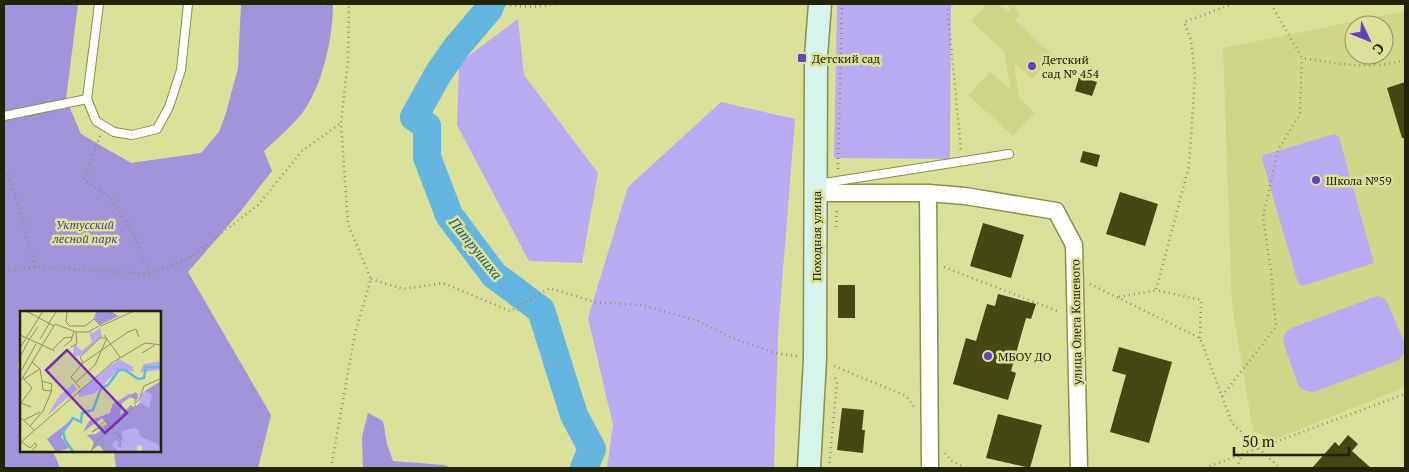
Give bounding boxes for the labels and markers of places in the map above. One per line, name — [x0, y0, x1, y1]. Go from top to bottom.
place label: Детский сад — [812, 51, 880, 66]
marker: Детский сад — [796, 52, 808, 64]
place label: Детский сад № 454 — [1042, 52, 1100, 81]
marker: Детский сад № 454 — [1026, 60, 1038, 72]
place label: Школа №59 — [1326, 173, 1392, 188]
marker: Школа №59 — [1310, 174, 1322, 186]
place label: МБОУ ДО — [998, 349, 1052, 364]
marker: МБОУ ДО — [982, 350, 994, 362]

